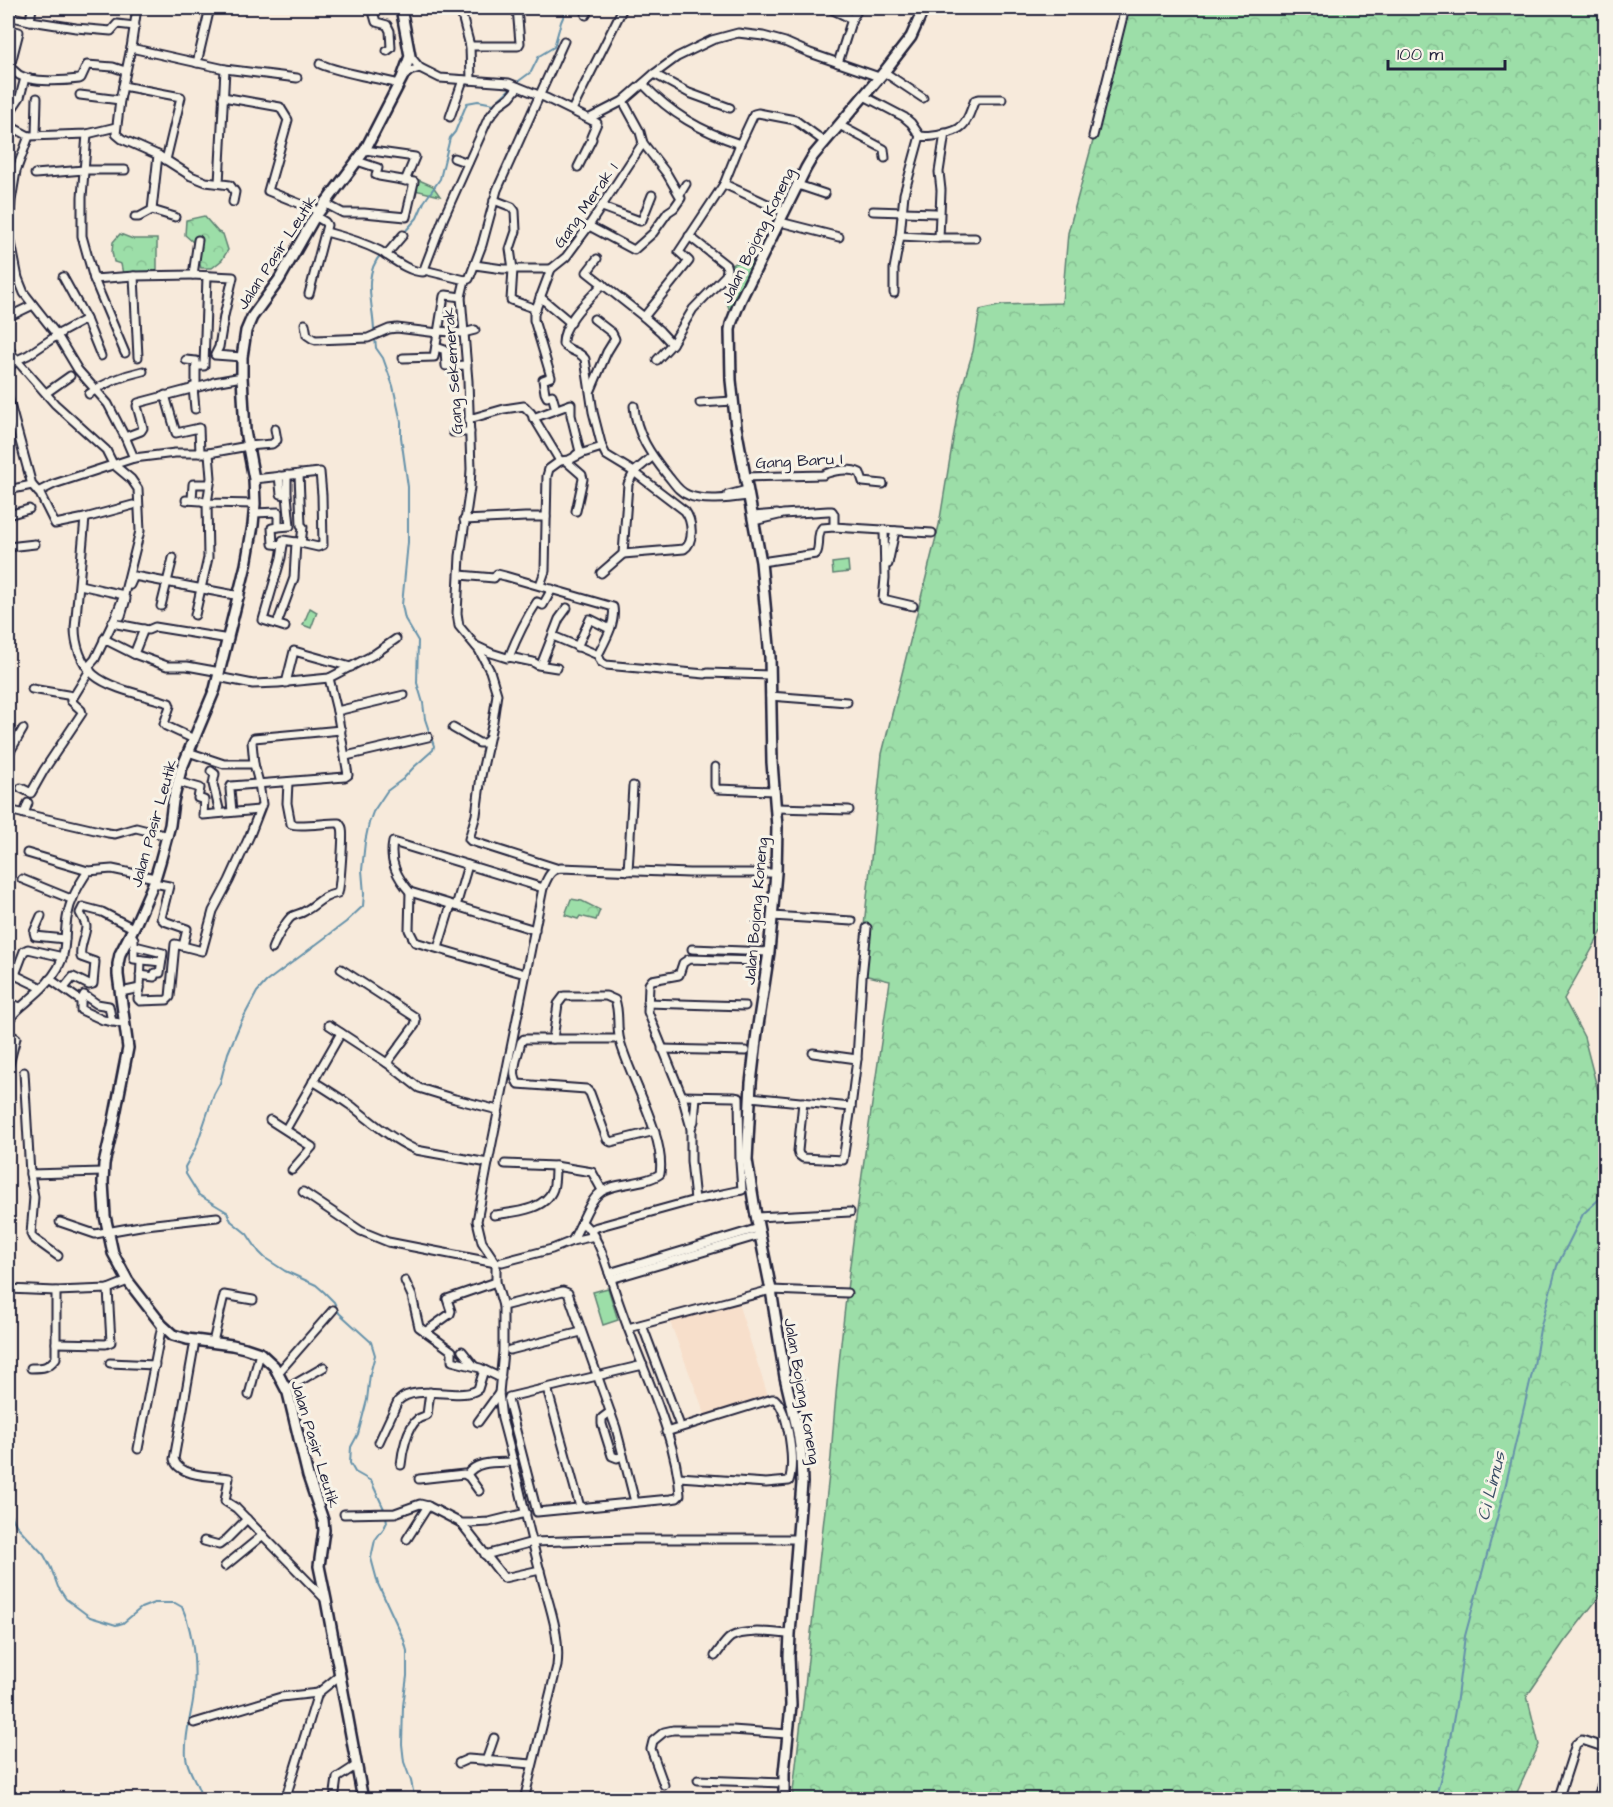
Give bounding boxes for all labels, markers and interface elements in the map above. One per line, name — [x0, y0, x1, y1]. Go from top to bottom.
scale bar — [1388, 33, 1505, 71]
text: 100 m — [1397, 42, 1443, 67]
street label: Gang Merak 1 — [548, 159, 624, 253]
street label: Jalan Bojong Koneng — [716, 164, 801, 307]
street label: Jalan Pasir Leutik — [232, 191, 322, 314]
street label: Gang Sekemerak — [438, 306, 469, 435]
street label: Gang Baru I — [755, 448, 843, 475]
street label: Jalan Pasir Leutik — [125, 756, 183, 890]
street label: Jalan Bojong Koneng — [739, 836, 774, 986]
street label: Jalan Bojong Koneng — [777, 1316, 826, 1466]
street label: Jalan Pasir Leutik — [285, 1378, 345, 1511]
water label: Ci Limus — [1471, 1448, 1512, 1523]

